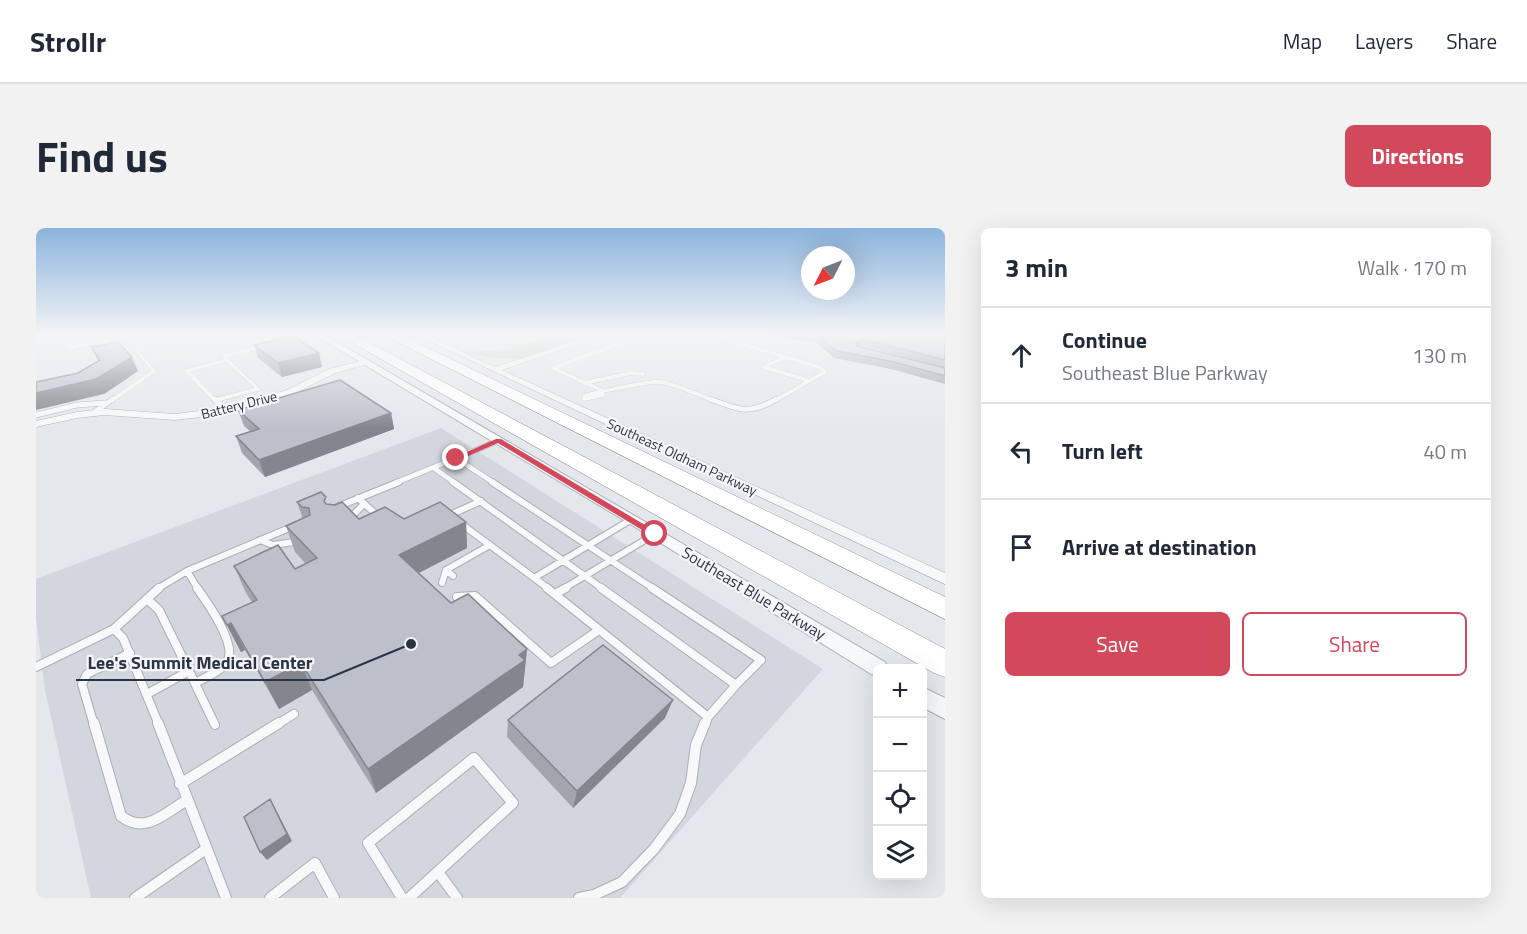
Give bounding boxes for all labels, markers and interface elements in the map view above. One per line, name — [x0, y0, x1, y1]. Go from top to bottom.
text: Strollr — [30, 20, 106, 63]
text: Map — [1283, 25, 1322, 57]
text: Layers — [1355, 25, 1413, 57]
text: Share — [1446, 25, 1497, 57]
text: Find us — [36, 124, 168, 188]
button: Directions — [1345, 125, 1491, 187]
north arrow — [801, 246, 855, 300]
text: 3 min — [1005, 248, 1068, 287]
text: Walk · 170 m — [1358, 252, 1467, 283]
text: Continue — [1062, 323, 1147, 357]
icon: ahead — [1005, 339, 1038, 372]
text: 130 m — [1412, 340, 1467, 371]
text: Southeast Blue Parkway — [1062, 357, 1268, 388]
street label: Battery Drive — [199, 385, 279, 424]
street label: Southeast Oldham Parkway — [604, 412, 761, 501]
text: Turn left — [1062, 434, 1143, 468]
icon: left — [1005, 435, 1038, 468]
text: 40 m — [1423, 436, 1467, 467]
route end — [442, 444, 468, 470]
route start — [641, 520, 667, 546]
text: Arrive at destination — [1062, 530, 1257, 564]
icon: arrive — [1005, 531, 1038, 564]
street label: Southeast Blue Parkway — [677, 540, 831, 646]
button: Save — [1005, 612, 1230, 676]
button: Share — [1242, 612, 1467, 676]
callout: Lee's Summit Medical Center — [76, 644, 324, 680]
text: Lee's Summit Medical Center — [88, 649, 313, 676]
map controls — [873, 664, 927, 880]
button: + — [873, 664, 927, 718]
button: − — [873, 718, 927, 772]
button: locate — [873, 772, 927, 826]
button: layers — [873, 826, 927, 880]

